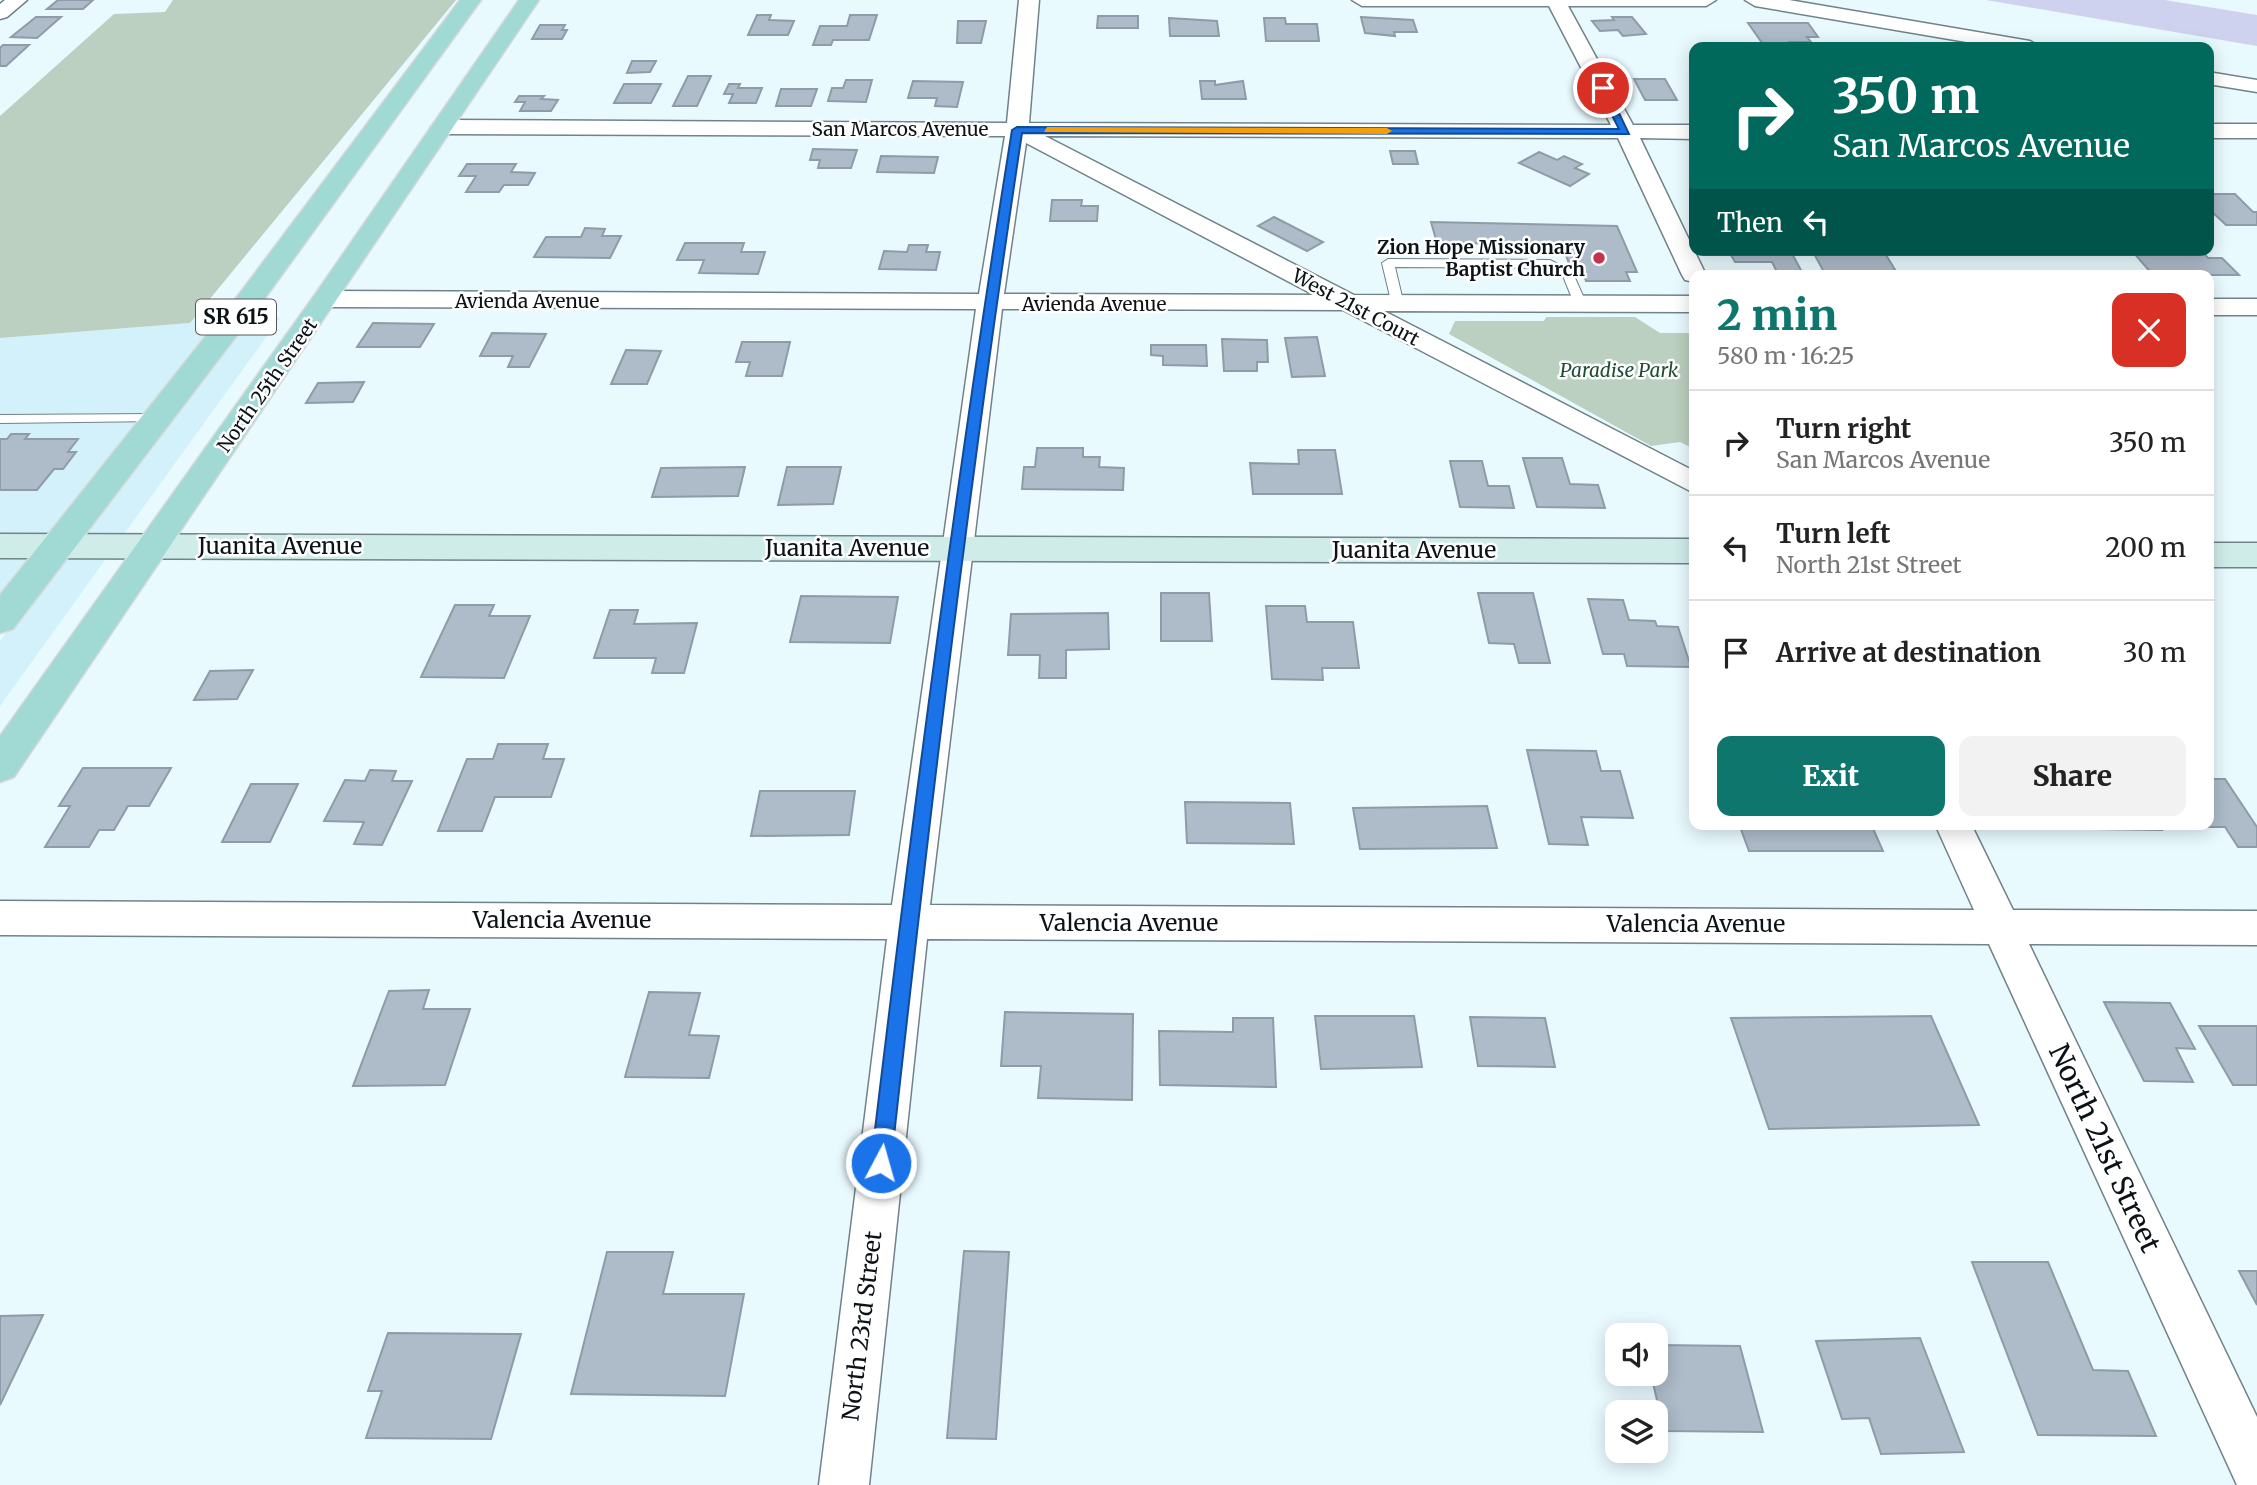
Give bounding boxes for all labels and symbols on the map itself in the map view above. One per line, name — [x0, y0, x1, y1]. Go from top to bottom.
pin — [1573, 58, 1633, 118]
street label: San Marcos Avenue — [812, 117, 989, 141]
place label: Zion Hope Missionary Baptist Church — [1377, 235, 1586, 281]
marker: Zion Hope Missionary Baptist Church — [1591, 250, 1607, 266]
street label: West 21st Court — [1287, 263, 1424, 351]
street label: Avienda Avenue — [454, 289, 599, 313]
street label: Avienda Avenue — [1021, 292, 1166, 316]
road number: SR 615 — [196, 300, 276, 334]
street label: North 25th Street — [212, 313, 323, 457]
park label: Paradise Park — [1560, 358, 1679, 382]
street label: Juanita Avenue — [197, 531, 362, 560]
street label: Juanita Avenue — [764, 533, 929, 562]
street label: Juanita Avenue — [1331, 535, 1496, 564]
street label: Valencia Avenue — [472, 905, 651, 934]
street label: Valencia Avenue — [1039, 908, 1218, 937]
street label: Valencia Avenue — [1606, 909, 1785, 938]
street label: North 21st Street — [2041, 1038, 2169, 1258]
position arrow — [844, 1126, 918, 1200]
street label: North 23rd Street — [835, 1229, 888, 1423]

